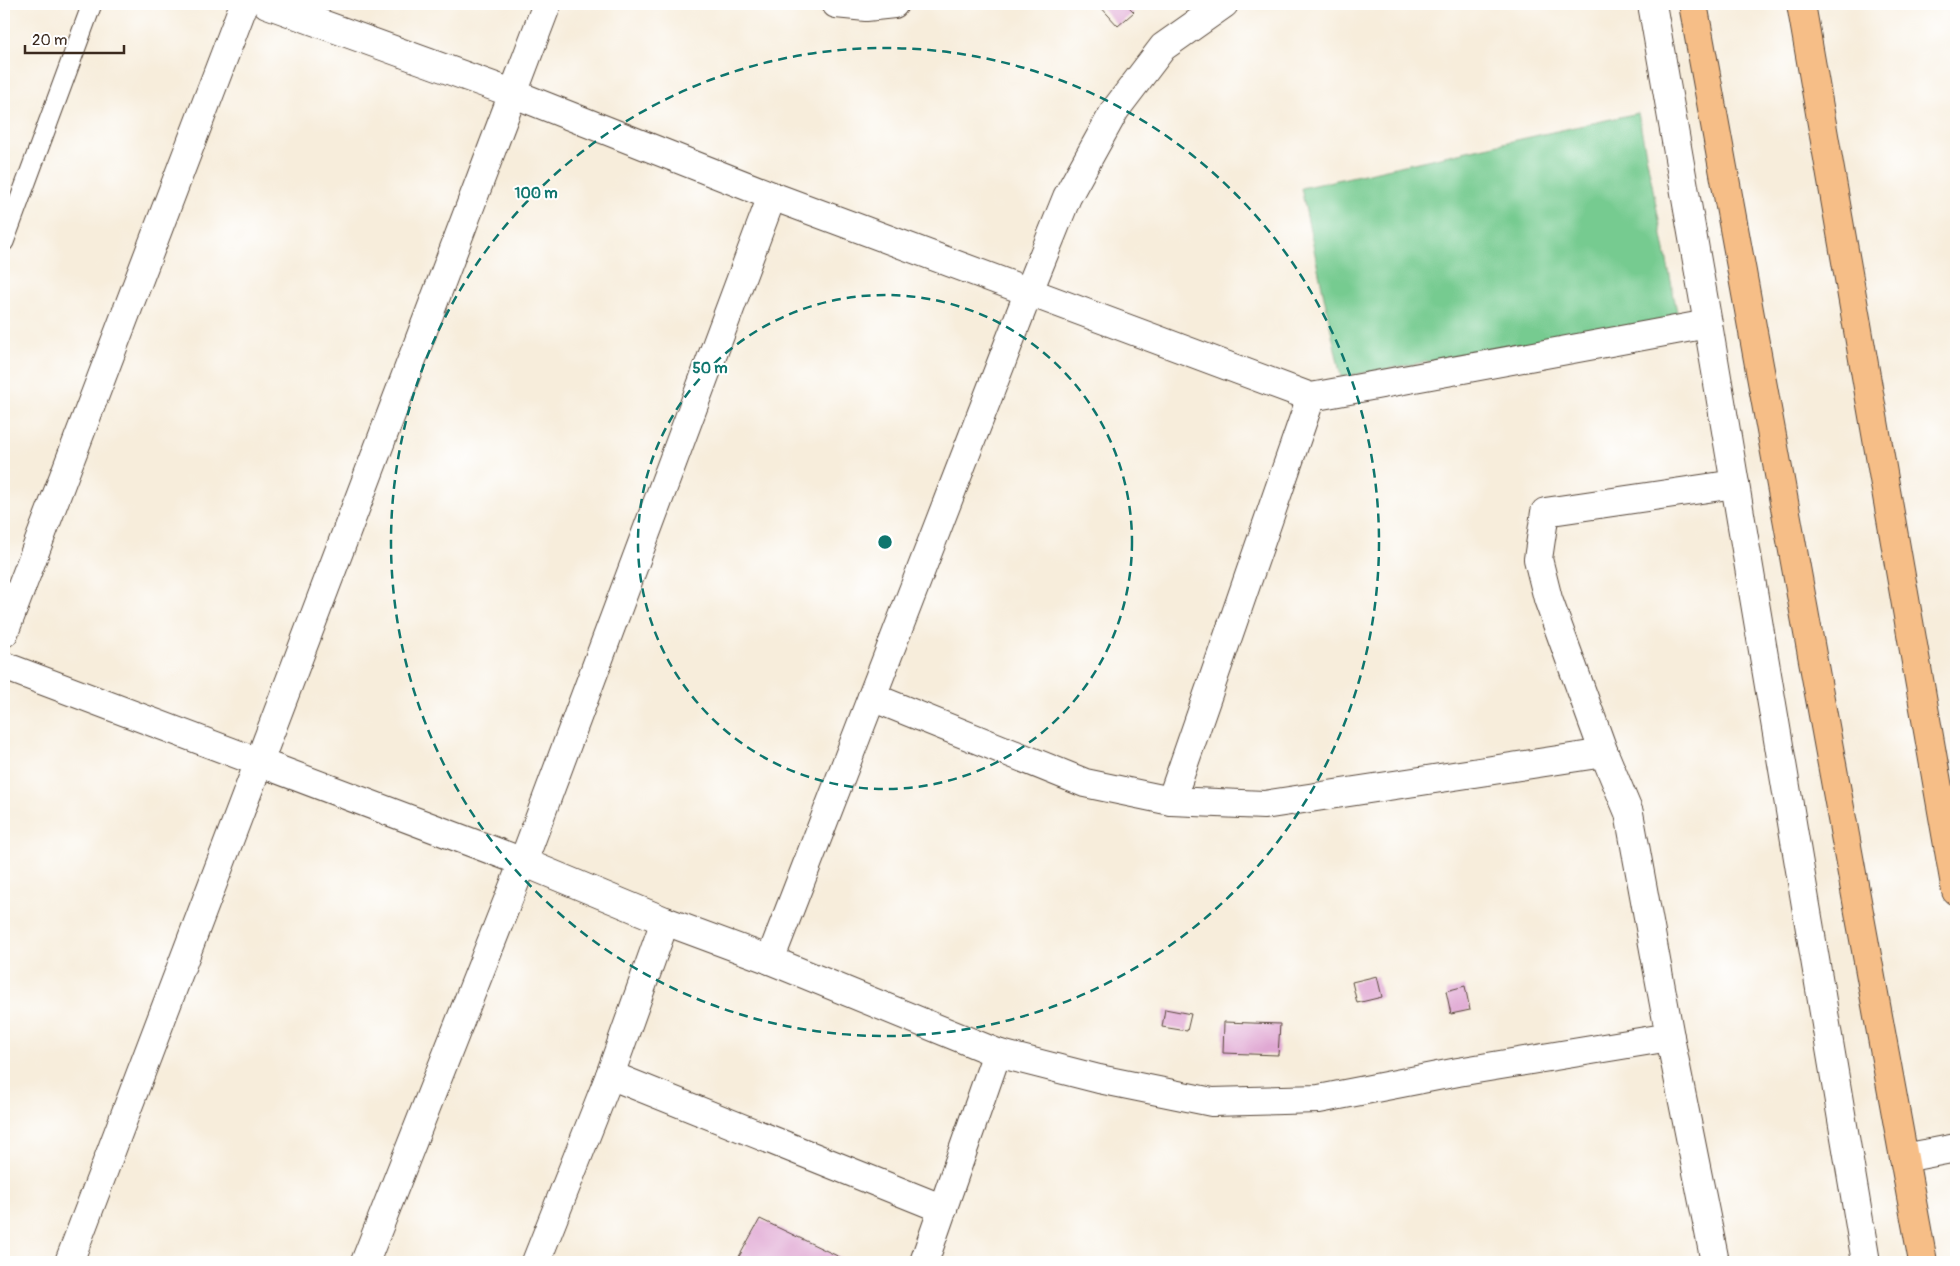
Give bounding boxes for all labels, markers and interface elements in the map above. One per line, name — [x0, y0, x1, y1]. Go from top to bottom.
scale bar — [25, 22, 124, 54]
text: 20 m — [32, 31, 67, 50]
text: 100 m — [515, 184, 557, 203]
text: 50 m — [693, 359, 727, 378]
centre of rings — [876, 533, 894, 551]

